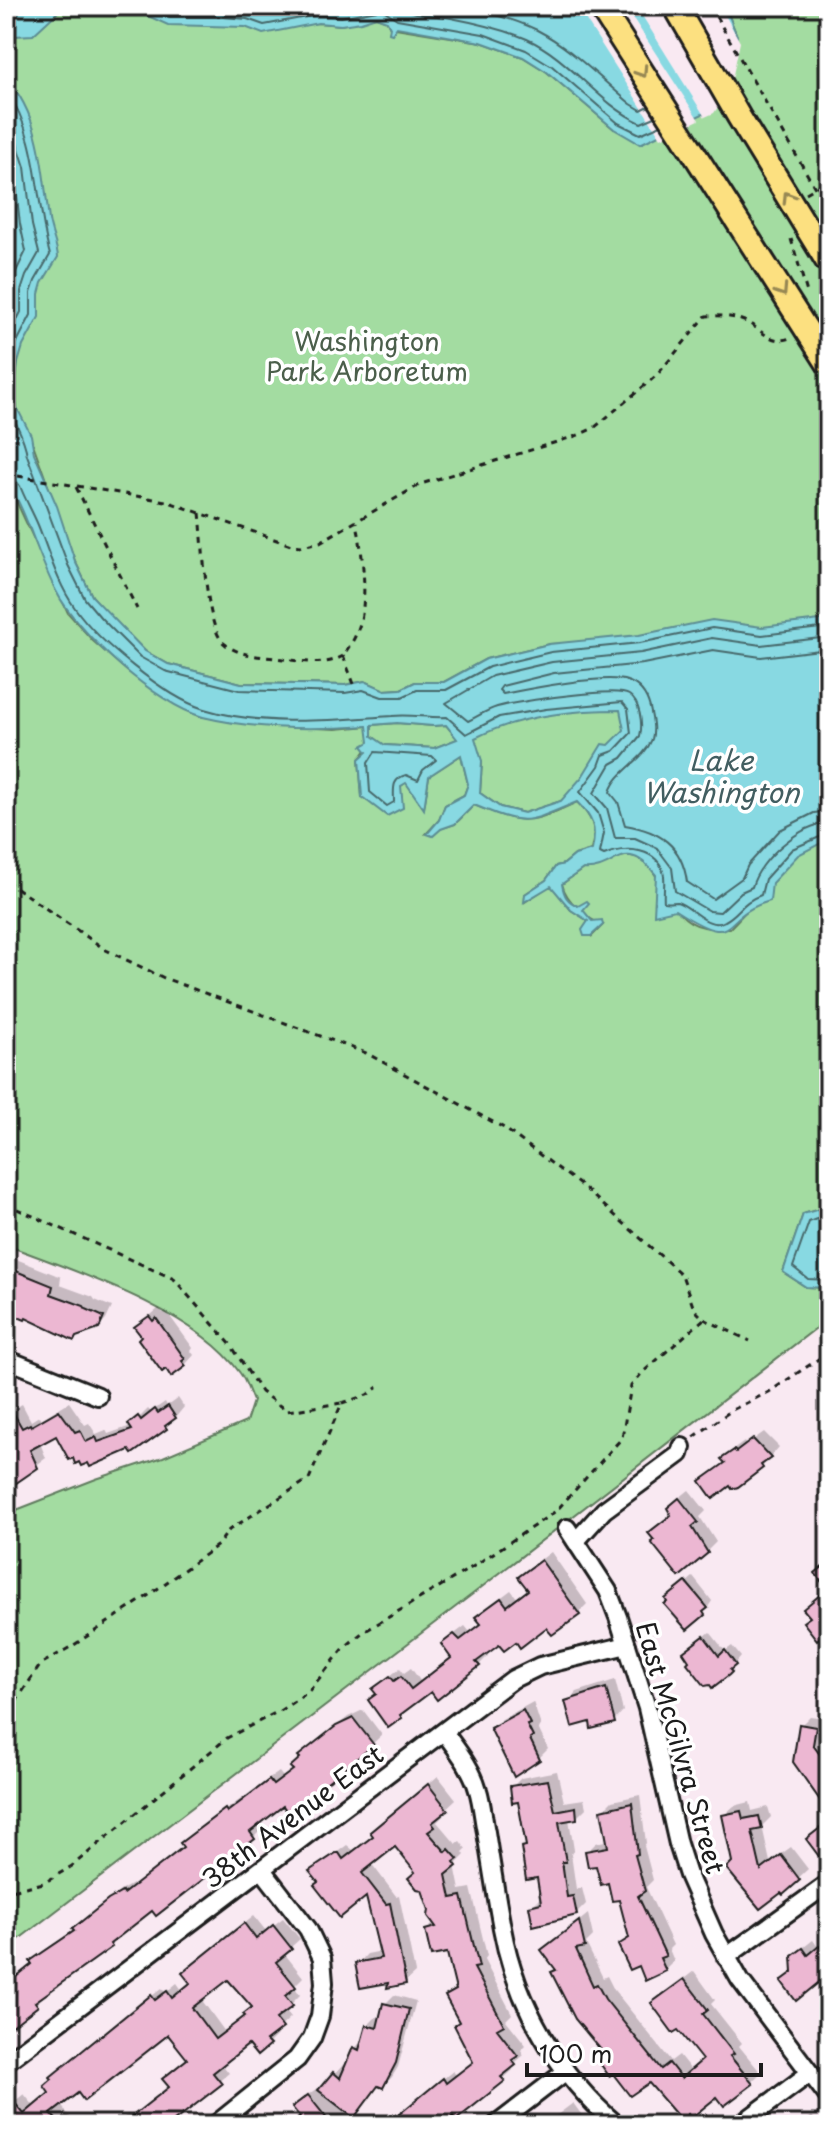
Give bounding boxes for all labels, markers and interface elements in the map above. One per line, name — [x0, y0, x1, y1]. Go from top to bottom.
one-way arrow — [632, 63, 647, 78]
one-way arrow — [783, 191, 798, 206]
one-way arrow — [772, 282, 787, 297]
park label: Washington Park Arboretum — [266, 321, 468, 390]
water label: Lake Washington — [643, 738, 801, 813]
street label: East McGilvra Street — [627, 1617, 736, 1878]
street label: 38th Avenue East — [193, 1734, 391, 1897]
scale bar — [527, 2027, 761, 2077]
text: 100 m — [539, 2035, 612, 2071]

